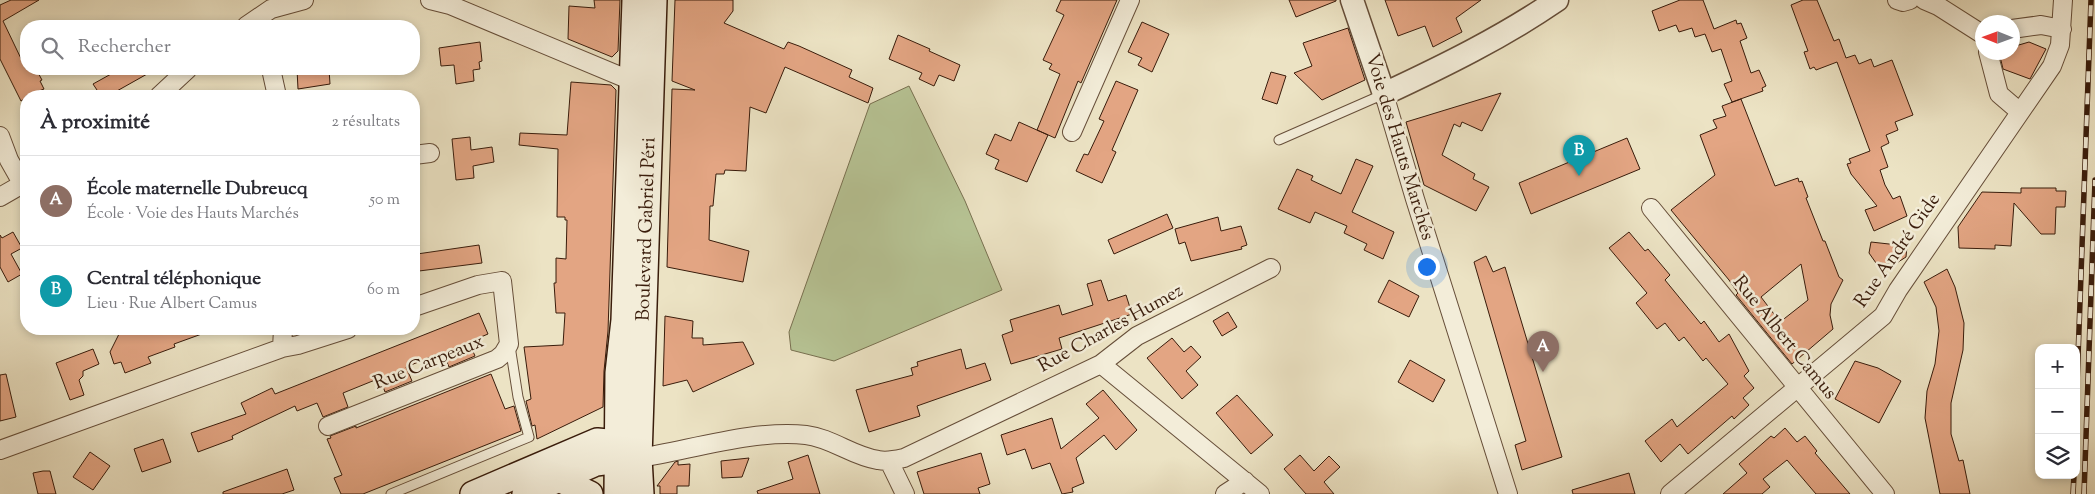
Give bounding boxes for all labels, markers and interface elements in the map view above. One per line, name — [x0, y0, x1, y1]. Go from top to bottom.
north arrow — [1975, 15, 2020, 60]
search box — [20, 20, 420, 75]
icon: search — [38, 34, 66, 62]
text: Rechercher — [78, 34, 171, 61]
street label: Voie des Hauts Marchés — [1358, 50, 1440, 244]
text: À proximité — [40, 108, 150, 138]
text: 2 résultats — [331, 111, 400, 134]
pin: B — [1563, 135, 1595, 176]
street label: Boulevard Gabriel Péri — [630, 137, 663, 322]
text: École maternelle Dubreucq — [87, 176, 308, 203]
street label: Rue André Gide — [1848, 188, 1948, 314]
text: A — [50, 189, 63, 212]
text: 50 m — [369, 189, 400, 212]
text: École · Voie des Hauts Marchés — [87, 203, 299, 226]
your location — [1414, 254, 1440, 280]
text: Central téléphonique — [87, 266, 261, 293]
street label: Rue Albert Camus — [1726, 270, 1842, 406]
street label: Rue Charles Humez — [1034, 278, 1188, 380]
text: B — [51, 279, 61, 302]
text: 60 m — [367, 279, 400, 302]
text: Lieu · Rue Albert Camus — [87, 293, 257, 316]
street label: Rue Carpeaux — [370, 329, 488, 397]
pin: A — [1527, 331, 1559, 372]
map controls — [2035, 344, 2080, 479]
button: + — [2035, 344, 2080, 389]
button: − — [2035, 389, 2080, 434]
button: layers — [2035, 434, 2080, 479]

